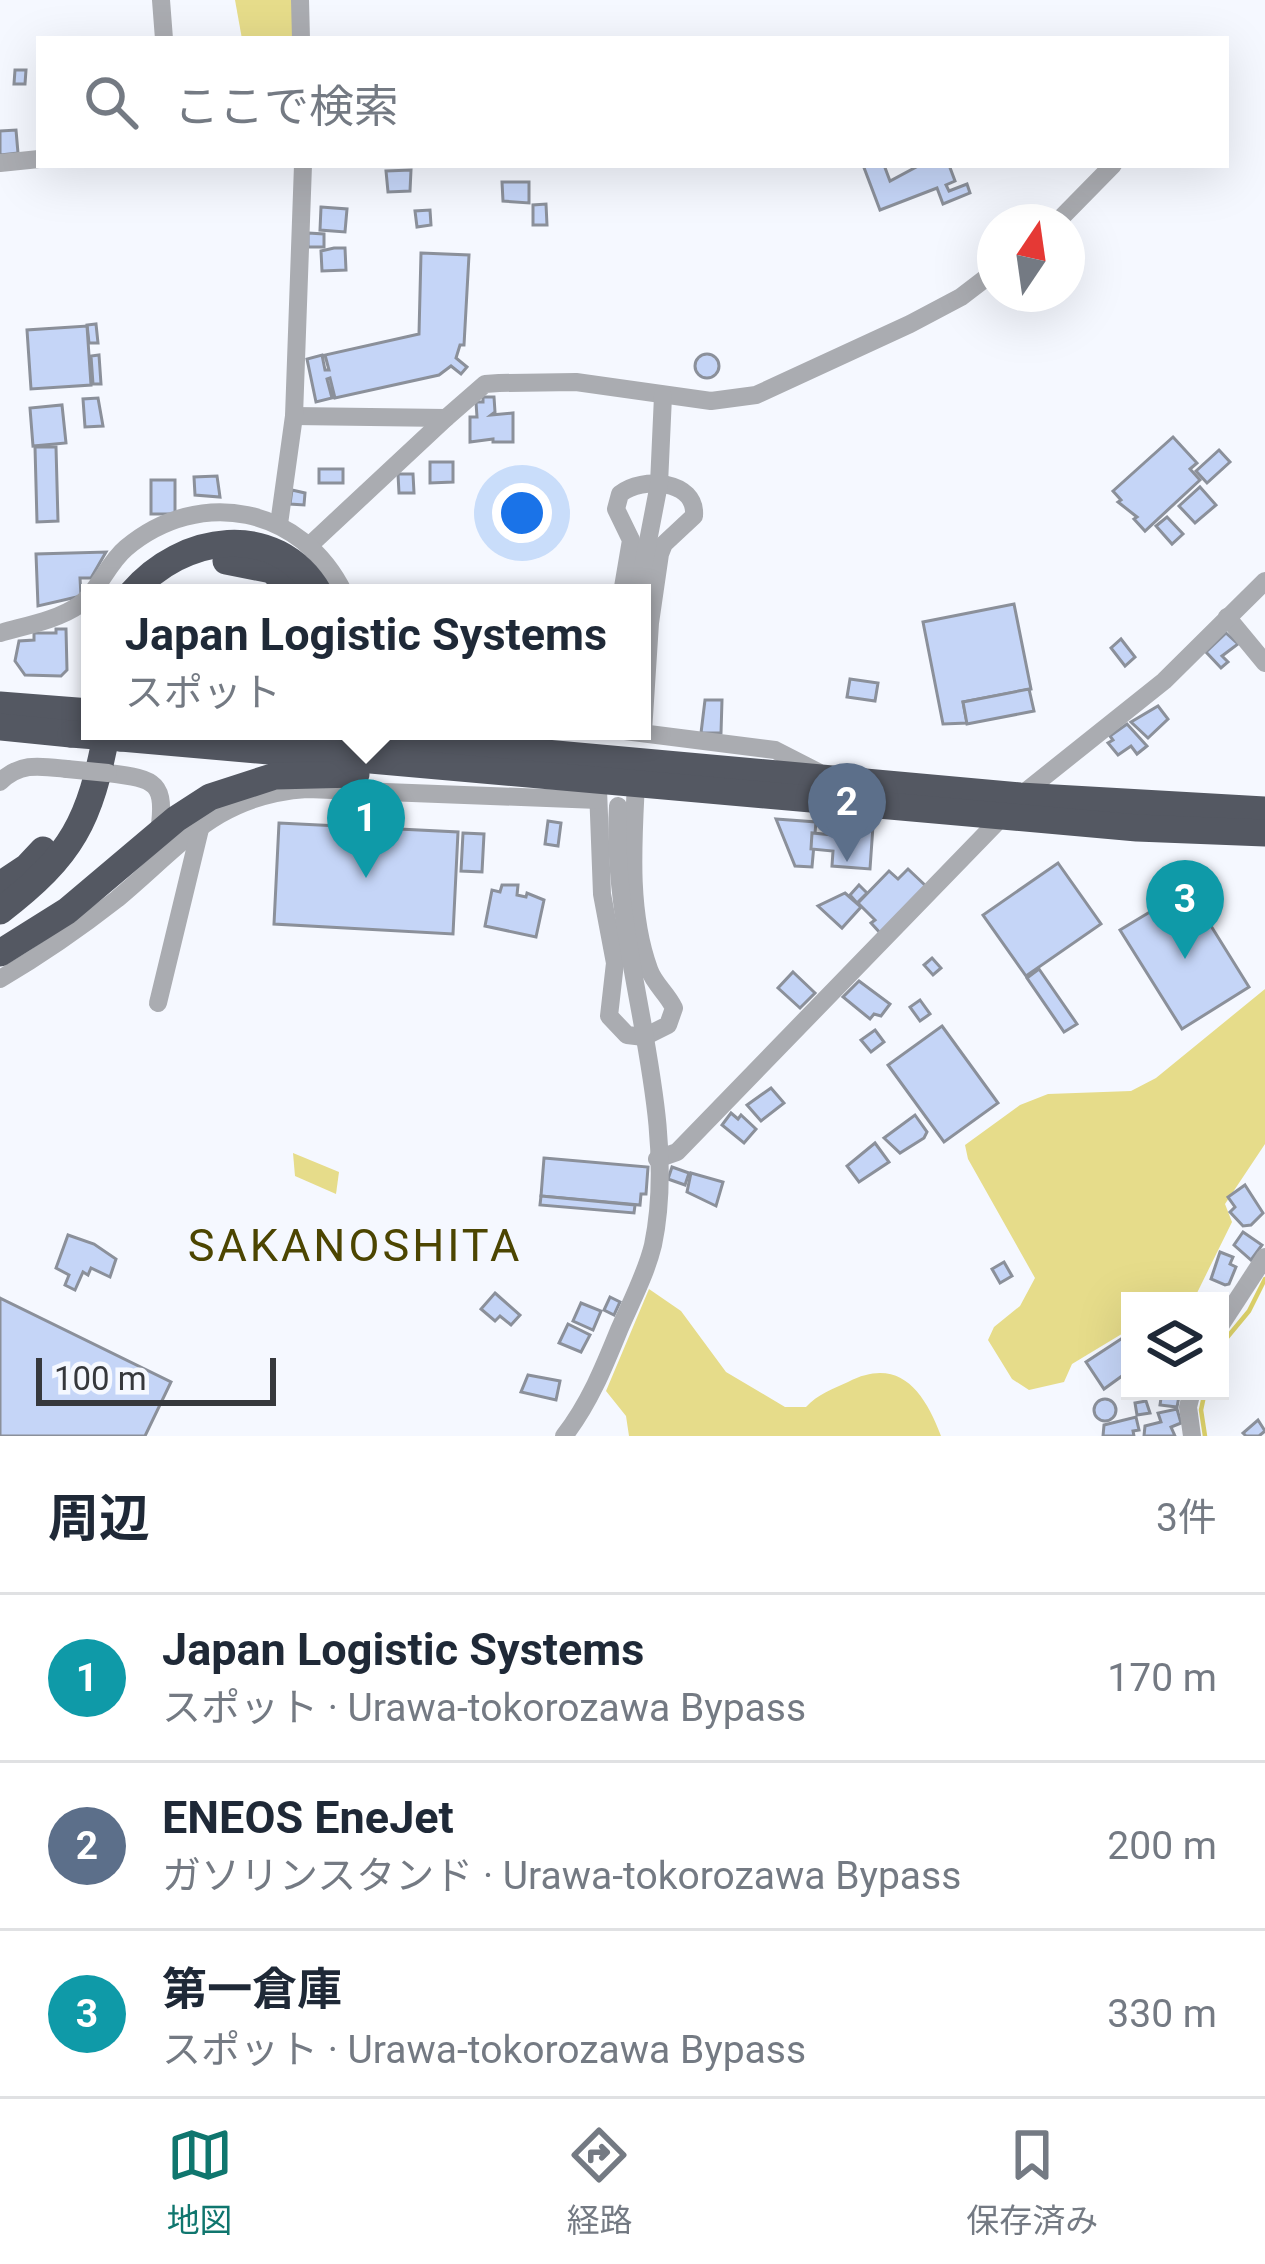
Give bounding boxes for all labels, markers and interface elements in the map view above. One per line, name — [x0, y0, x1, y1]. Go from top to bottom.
search box — [36, 36, 1229, 168]
icon: search — [78, 69, 144, 135]
text: ここで検索 — [174, 80, 399, 133]
north arrow — [977, 204, 1085, 312]
your location — [492, 483, 552, 543]
popup — [81, 584, 651, 740]
text: Japan Logistic Systems — [125, 608, 607, 661]
text: スポット — [125, 670, 281, 716]
pin: 2 — [808, 763, 886, 862]
pin: 1 — [327, 779, 405, 878]
pin: 3 — [1146, 860, 1224, 959]
district label: SAKANOSHITA — [188, 1219, 522, 1272]
map controls — [1121, 1292, 1229, 1400]
button: layers — [1121, 1292, 1229, 1400]
scale bar — [36, 1352, 276, 1405]
text: 100 m — [54, 1359, 147, 1398]
text: 周辺 — [48, 1489, 150, 1548]
text: 3件 — [1156, 1495, 1217, 1541]
text: Japan Logistic Systems — [162, 1623, 644, 1676]
text: 1 — [76, 1655, 98, 1701]
text: 170 m — [1107, 1655, 1217, 1701]
text: スポット · Urawa-tokorozawa Bypass — [162, 1685, 806, 1731]
text: ENEOS EneJet — [162, 1791, 454, 1844]
text: 2 — [76, 1823, 98, 1869]
text: 200 m — [1107, 1823, 1217, 1869]
text: ガソリンスタンド · Urawa-tokorozawa Bypass — [162, 1853, 961, 1899]
text: 第一倉庫 — [162, 1963, 342, 2016]
text: 3 — [76, 1991, 98, 2037]
text: 330 m — [1107, 1991, 1217, 2037]
text: スポット · Urawa-tokorozawa Bypass — [162, 2027, 806, 2073]
tab: 地図 — [167, 2122, 233, 2242]
tab: 経路 — [566, 2122, 632, 2242]
tab: 保存済み — [966, 2122, 1098, 2242]

